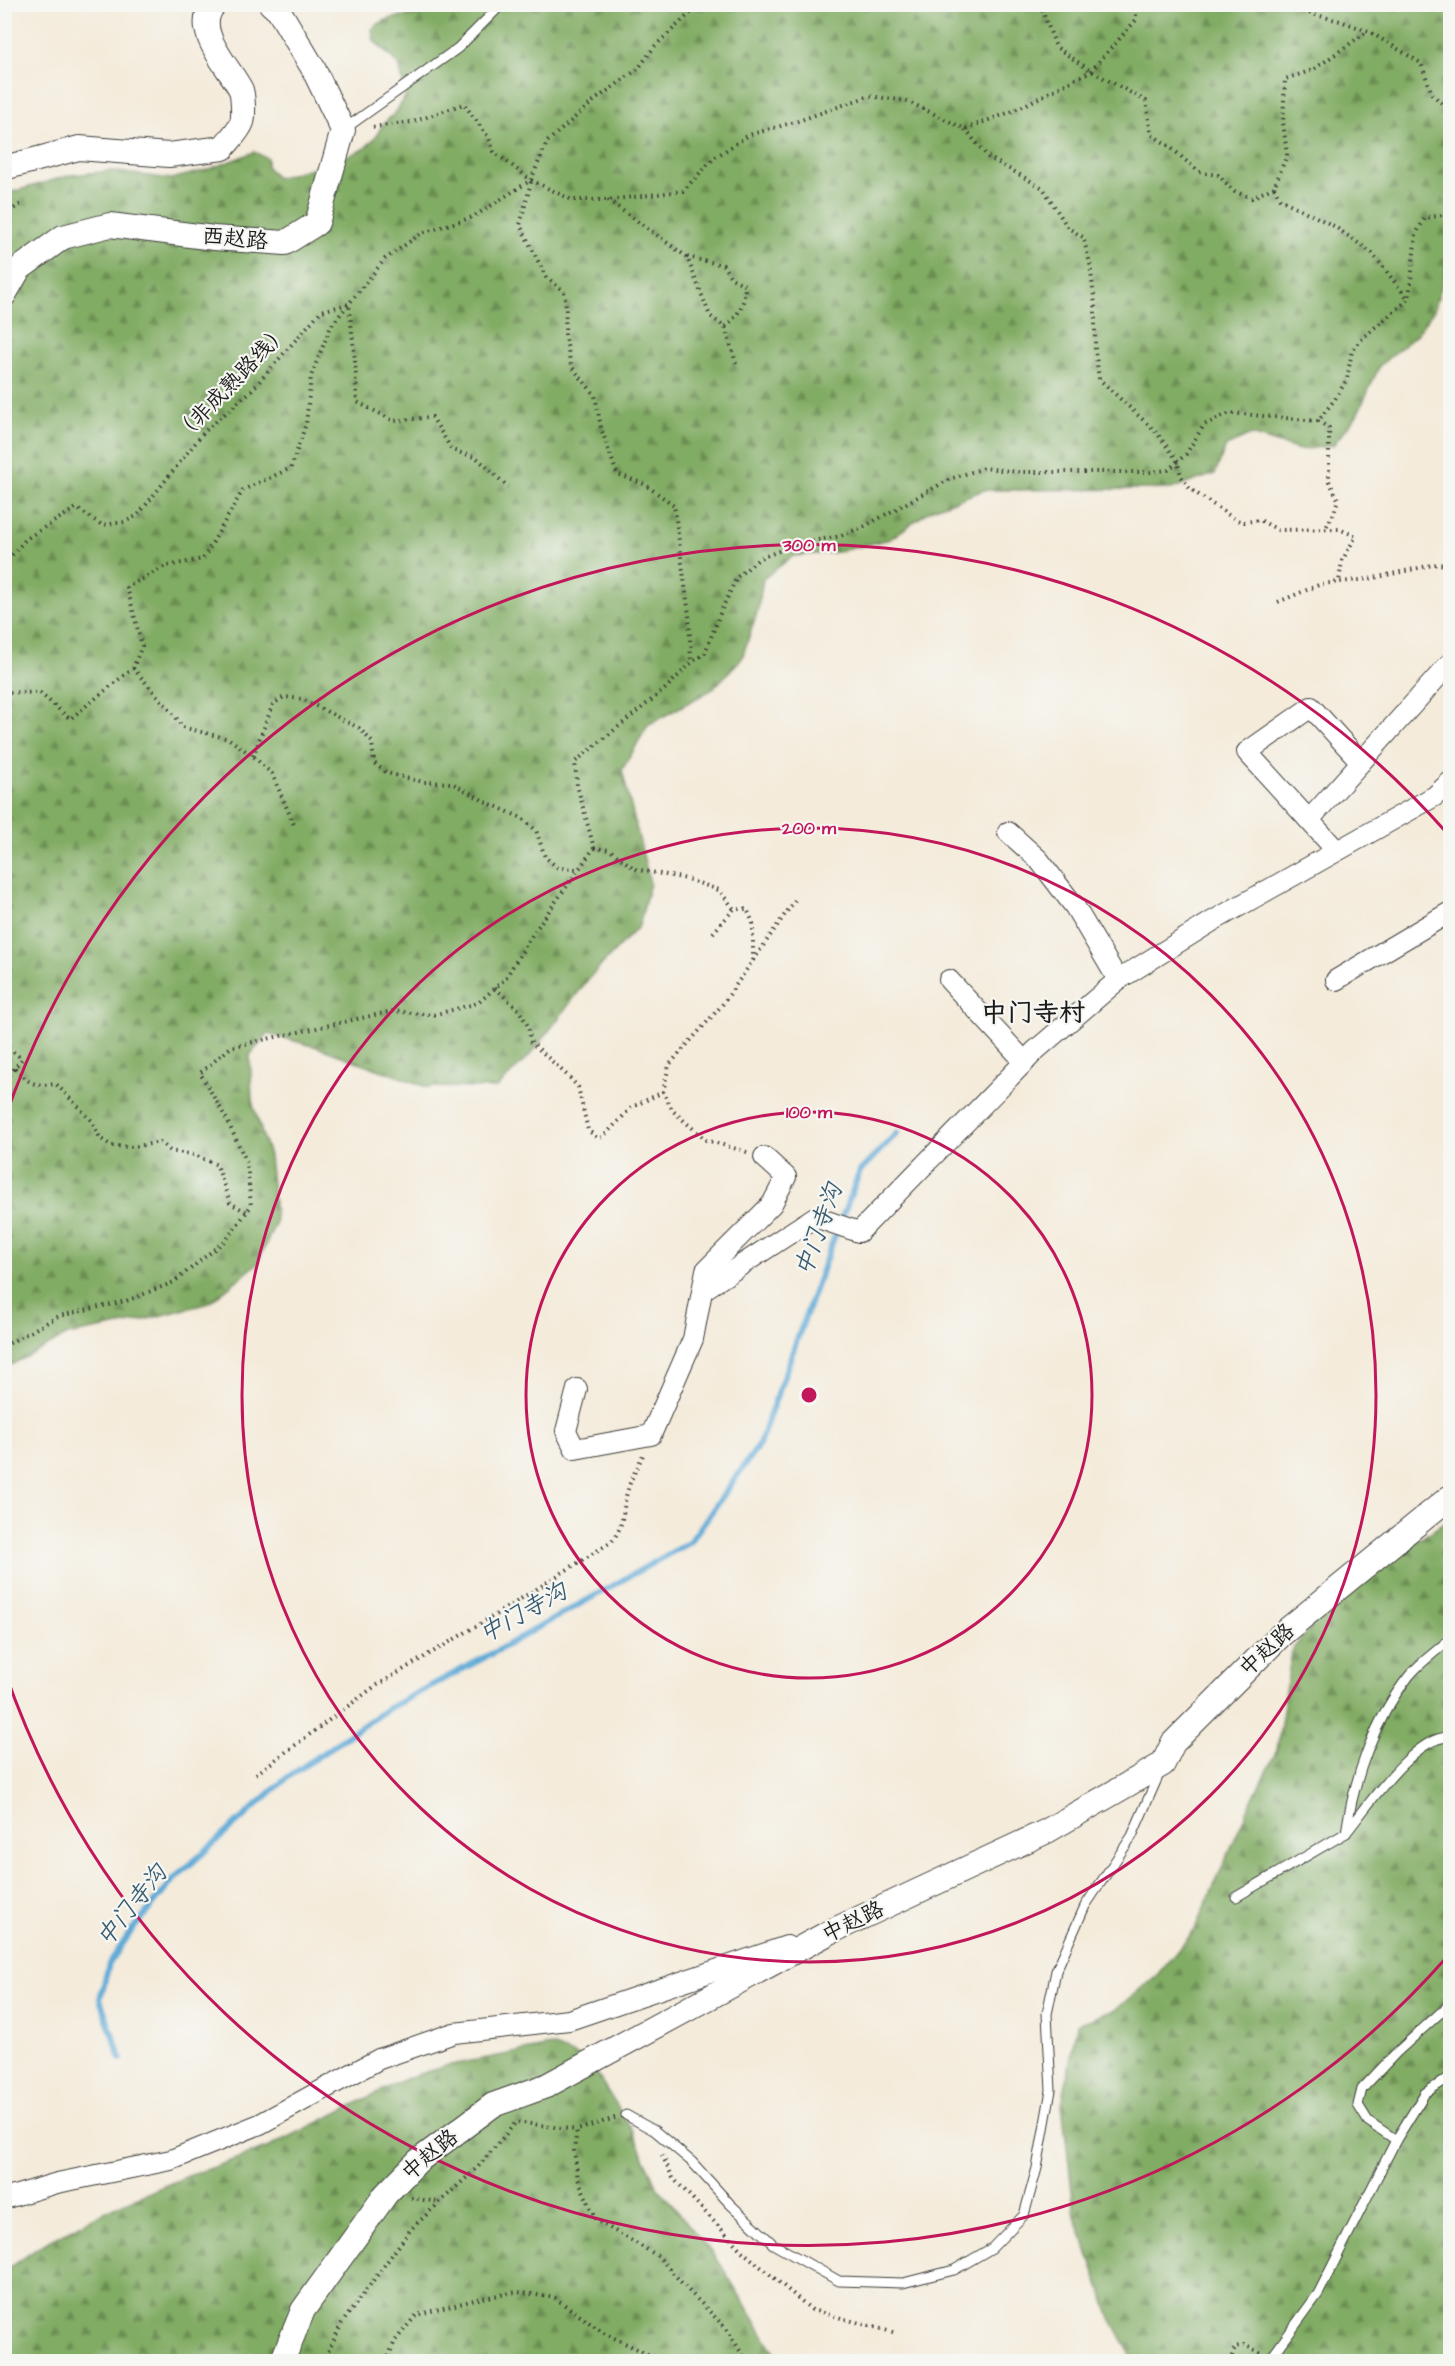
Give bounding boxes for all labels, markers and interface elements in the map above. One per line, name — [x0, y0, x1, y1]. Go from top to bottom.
street label: 西赵路 — [201, 221, 269, 257]
street label: （非成熟路线） — [167, 317, 297, 449]
text: 300 m — [781, 533, 837, 558]
text: 200 m — [781, 816, 837, 841]
district label: 中门寺村 — [981, 995, 1085, 1031]
text: 100 m — [786, 1100, 833, 1125]
water label: 中门寺沟 — [787, 1177, 852, 1281]
centre of rings — [799, 1385, 819, 1405]
water label: 中门寺沟 — [473, 1574, 575, 1651]
street label: 中赵路 — [1232, 1616, 1302, 1684]
water label: 中门寺沟 — [89, 1856, 177, 1954]
street label: 中赵路 — [817, 1894, 889, 1950]
street label: 中赵路 — [395, 2122, 465, 2188]

